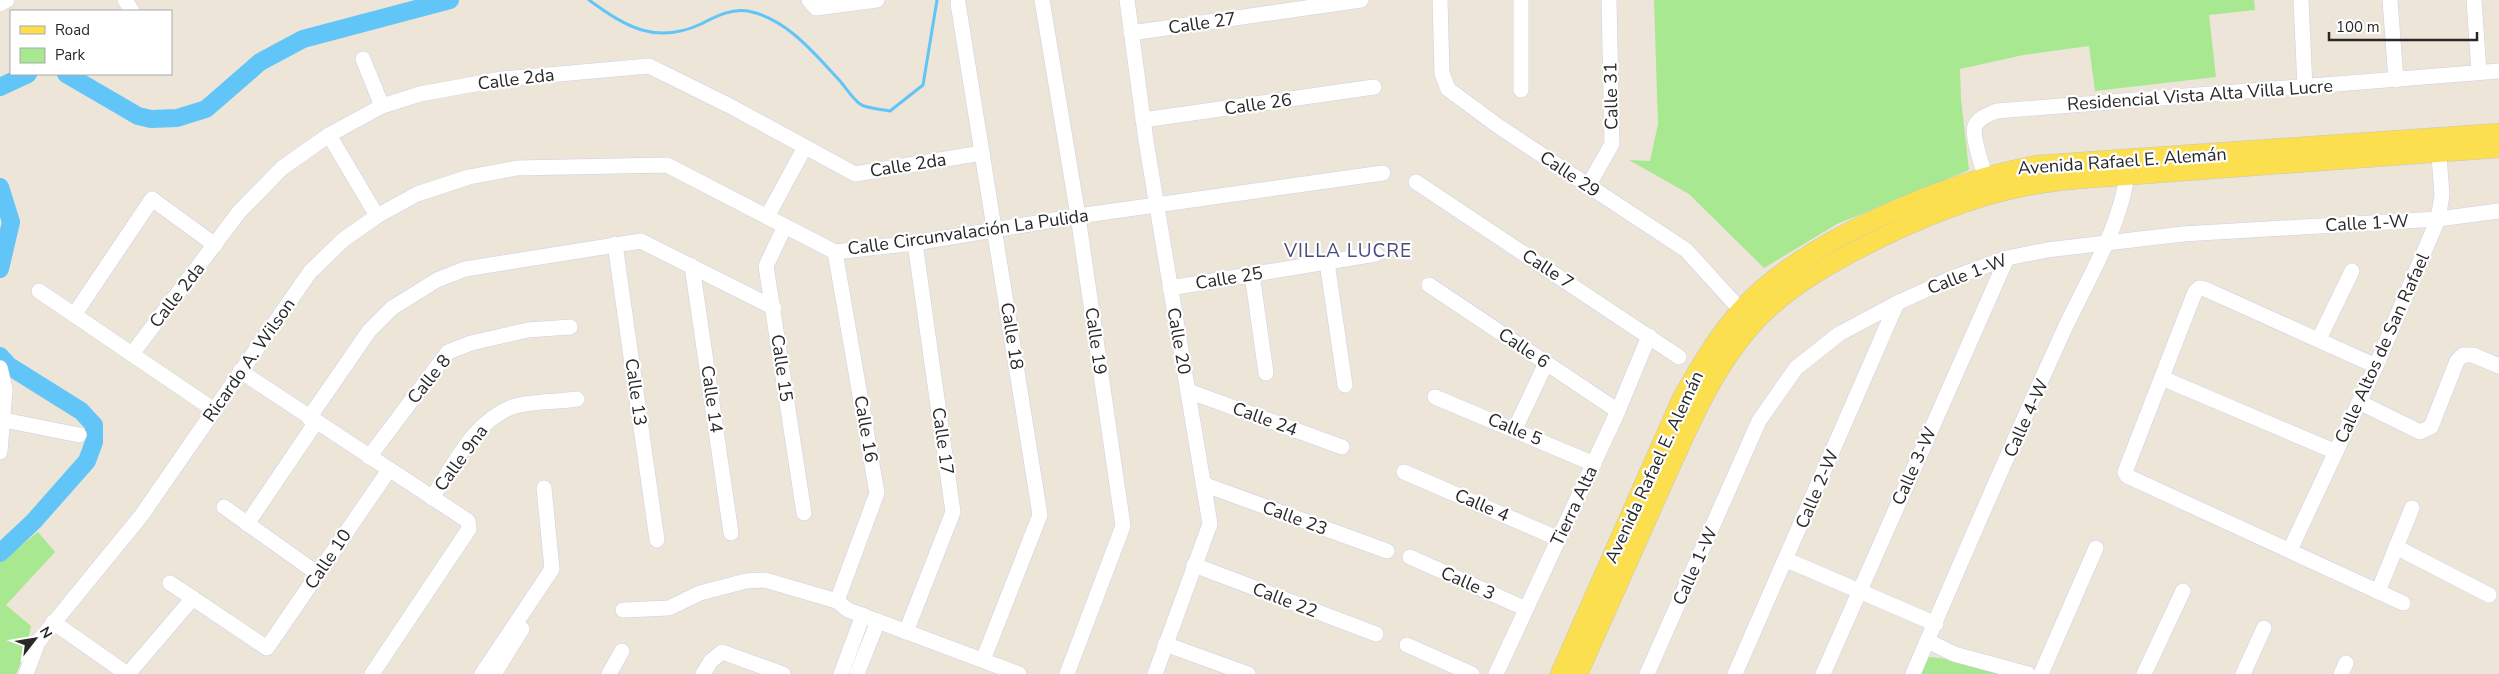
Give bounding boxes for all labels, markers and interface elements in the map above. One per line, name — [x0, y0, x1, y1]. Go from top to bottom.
street label: Calle 27 — [1167, 6, 1237, 40]
legend — [10, 10, 172, 75]
scale bar — [2329, 10, 2476, 42]
text: 100 m — [2336, 17, 2380, 37]
text: Road — [55, 20, 90, 40]
text: Park — [55, 45, 85, 65]
street label: Calle 2da — [476, 62, 556, 96]
street label: Calle 31 — [1598, 62, 1624, 130]
street label: Residencial Vista Alta Villa Lucre — [2066, 74, 2334, 116]
street label: Calle 26 — [1223, 87, 1293, 121]
street label: Avenida Rafael E. Alemán — [2017, 142, 2227, 180]
street label: Calle 29 — [1535, 145, 1605, 203]
street label: Calle 2da — [868, 147, 948, 183]
street label: Calle Circunvalación La Pulida — [846, 203, 1090, 261]
street label: Calle 1-W — [2325, 209, 2410, 237]
district label: VILLA LUCRE — [1283, 238, 1412, 264]
street label: Calle 7 — [1518, 243, 1578, 295]
street label: Calle 1-W — [1924, 248, 2010, 300]
street label: Calle Altos de San Rafael — [2329, 248, 2435, 447]
street label: Calle 2da — [144, 257, 210, 333]
street label: Calle 25 — [1194, 261, 1264, 295]
street label: Ricardo A. Wilson — [197, 293, 301, 427]
street label: Calle 18 — [995, 301, 1029, 371]
street label: Calle 19 — [1079, 306, 1113, 376]
street label: Calle 20 — [1161, 306, 1197, 376]
street label: Calle 6 — [1494, 322, 1554, 374]
street label: Calle 15 — [765, 333, 799, 403]
street label: Calle 8 — [402, 349, 456, 409]
street label: Calle 13 — [619, 357, 653, 427]
street label: Calle 14 — [695, 364, 729, 434]
street label: Avenida Rafael E. Alemán — [1599, 367, 1709, 567]
street label: Calle 4-W — [1998, 375, 2054, 461]
street label: Calle 16 — [848, 394, 884, 464]
street label: Calle 24 — [1229, 396, 1301, 442]
street label: Calle 17 — [926, 406, 960, 476]
street label: Calle 5 — [1484, 407, 1546, 451]
street label: Calle 9na — [429, 420, 493, 496]
street label: Calle 3-W — [1886, 423, 1942, 509]
street label: Calle 2-W — [1790, 446, 1844, 532]
street label: Tierra Alta — [1545, 462, 1603, 550]
street label: Calle 4 — [1451, 483, 1513, 527]
street label: Calle 23 — [1259, 495, 1331, 541]
street label: Calle 1-W — [1667, 523, 1723, 609]
street label: Calle 10 — [299, 524, 357, 594]
street label: Calle 3 — [1437, 560, 1499, 606]
street label: Calle 22 — [1249, 577, 1321, 623]
north arrow — [10, 614, 60, 664]
text: N — [35, 623, 57, 642]

